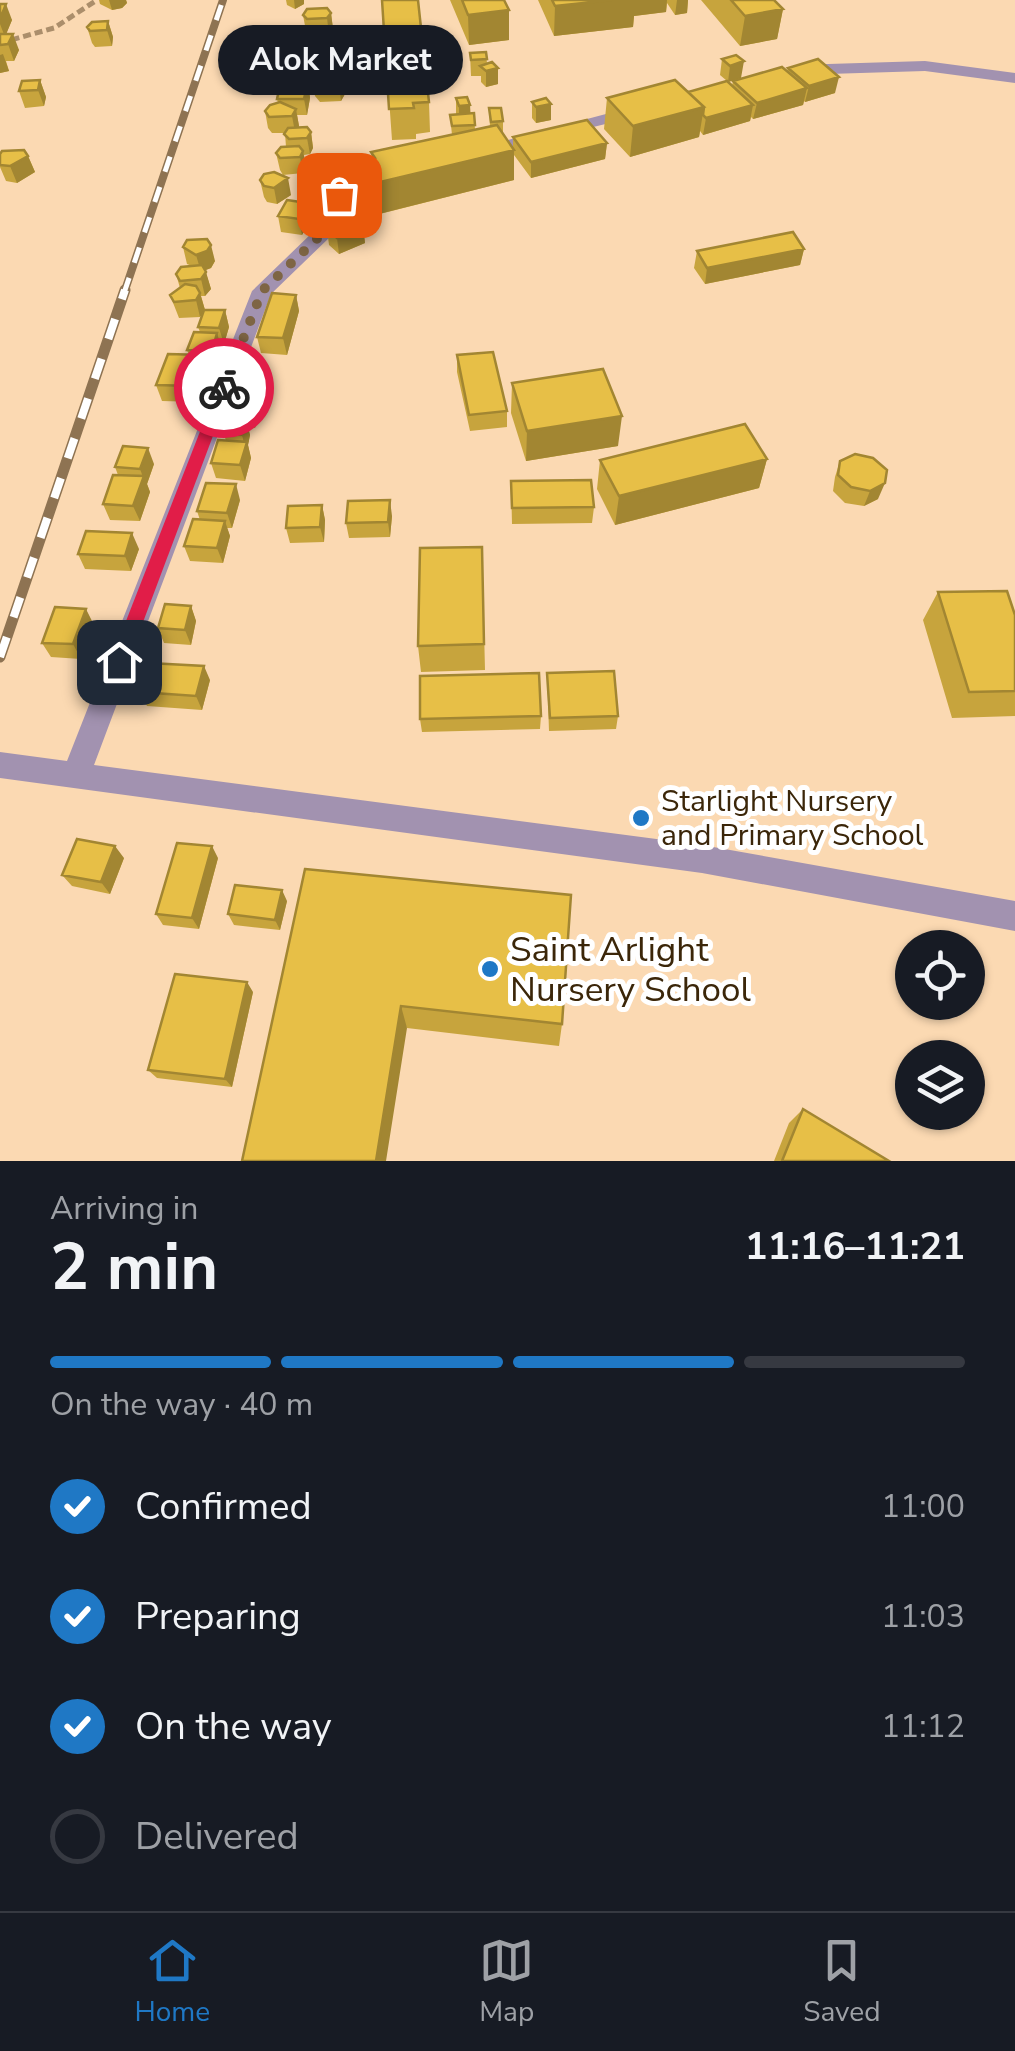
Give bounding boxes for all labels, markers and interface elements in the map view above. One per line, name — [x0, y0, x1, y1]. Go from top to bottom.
callout: Alok Market — [216, 25, 462, 95]
text: Alok Market — [249, 38, 432, 81]
pin — [297, 153, 382, 238]
icon: bag — [312, 168, 367, 223]
courier — [174, 338, 274, 438]
icon: bike — [197, 361, 252, 416]
pin — [77, 620, 162, 705]
icon: home — [92, 635, 147, 690]
place label: Starlight Nursery and Primary School — [661, 781, 924, 856]
marker: Starlight Nursery and Primary School — [630, 807, 652, 829]
place label: Saint Arlight Nursery School — [510, 926, 751, 1013]
map controls — [895, 930, 985, 1130]
button: locate — [895, 930, 985, 1020]
marker: Saint Arlight Nursery School — [479, 958, 501, 980]
button: layers — [895, 1040, 985, 1130]
text: Arriving in — [50, 1187, 198, 1230]
text: 11:16–11:21 — [745, 1221, 965, 1272]
text: 2 min — [50, 1223, 218, 1312]
text: On the way · 40 m — [50, 1383, 313, 1426]
icon: check — [50, 1479, 105, 1534]
text: Confirmed — [135, 1481, 312, 1532]
text: 11:00 — [881, 1485, 965, 1528]
icon: check — [50, 1589, 105, 1644]
text: Preparing — [135, 1591, 301, 1642]
text: 11:03 — [881, 1595, 965, 1638]
icon: check — [50, 1699, 105, 1754]
text: On the way — [135, 1701, 331, 1752]
text: 11:12 — [881, 1705, 965, 1748]
text: Delivered — [135, 1811, 299, 1862]
tab: Home — [134, 1933, 210, 2031]
tab: Map — [479, 1933, 534, 2031]
tab: Saved — [803, 1933, 881, 2031]

